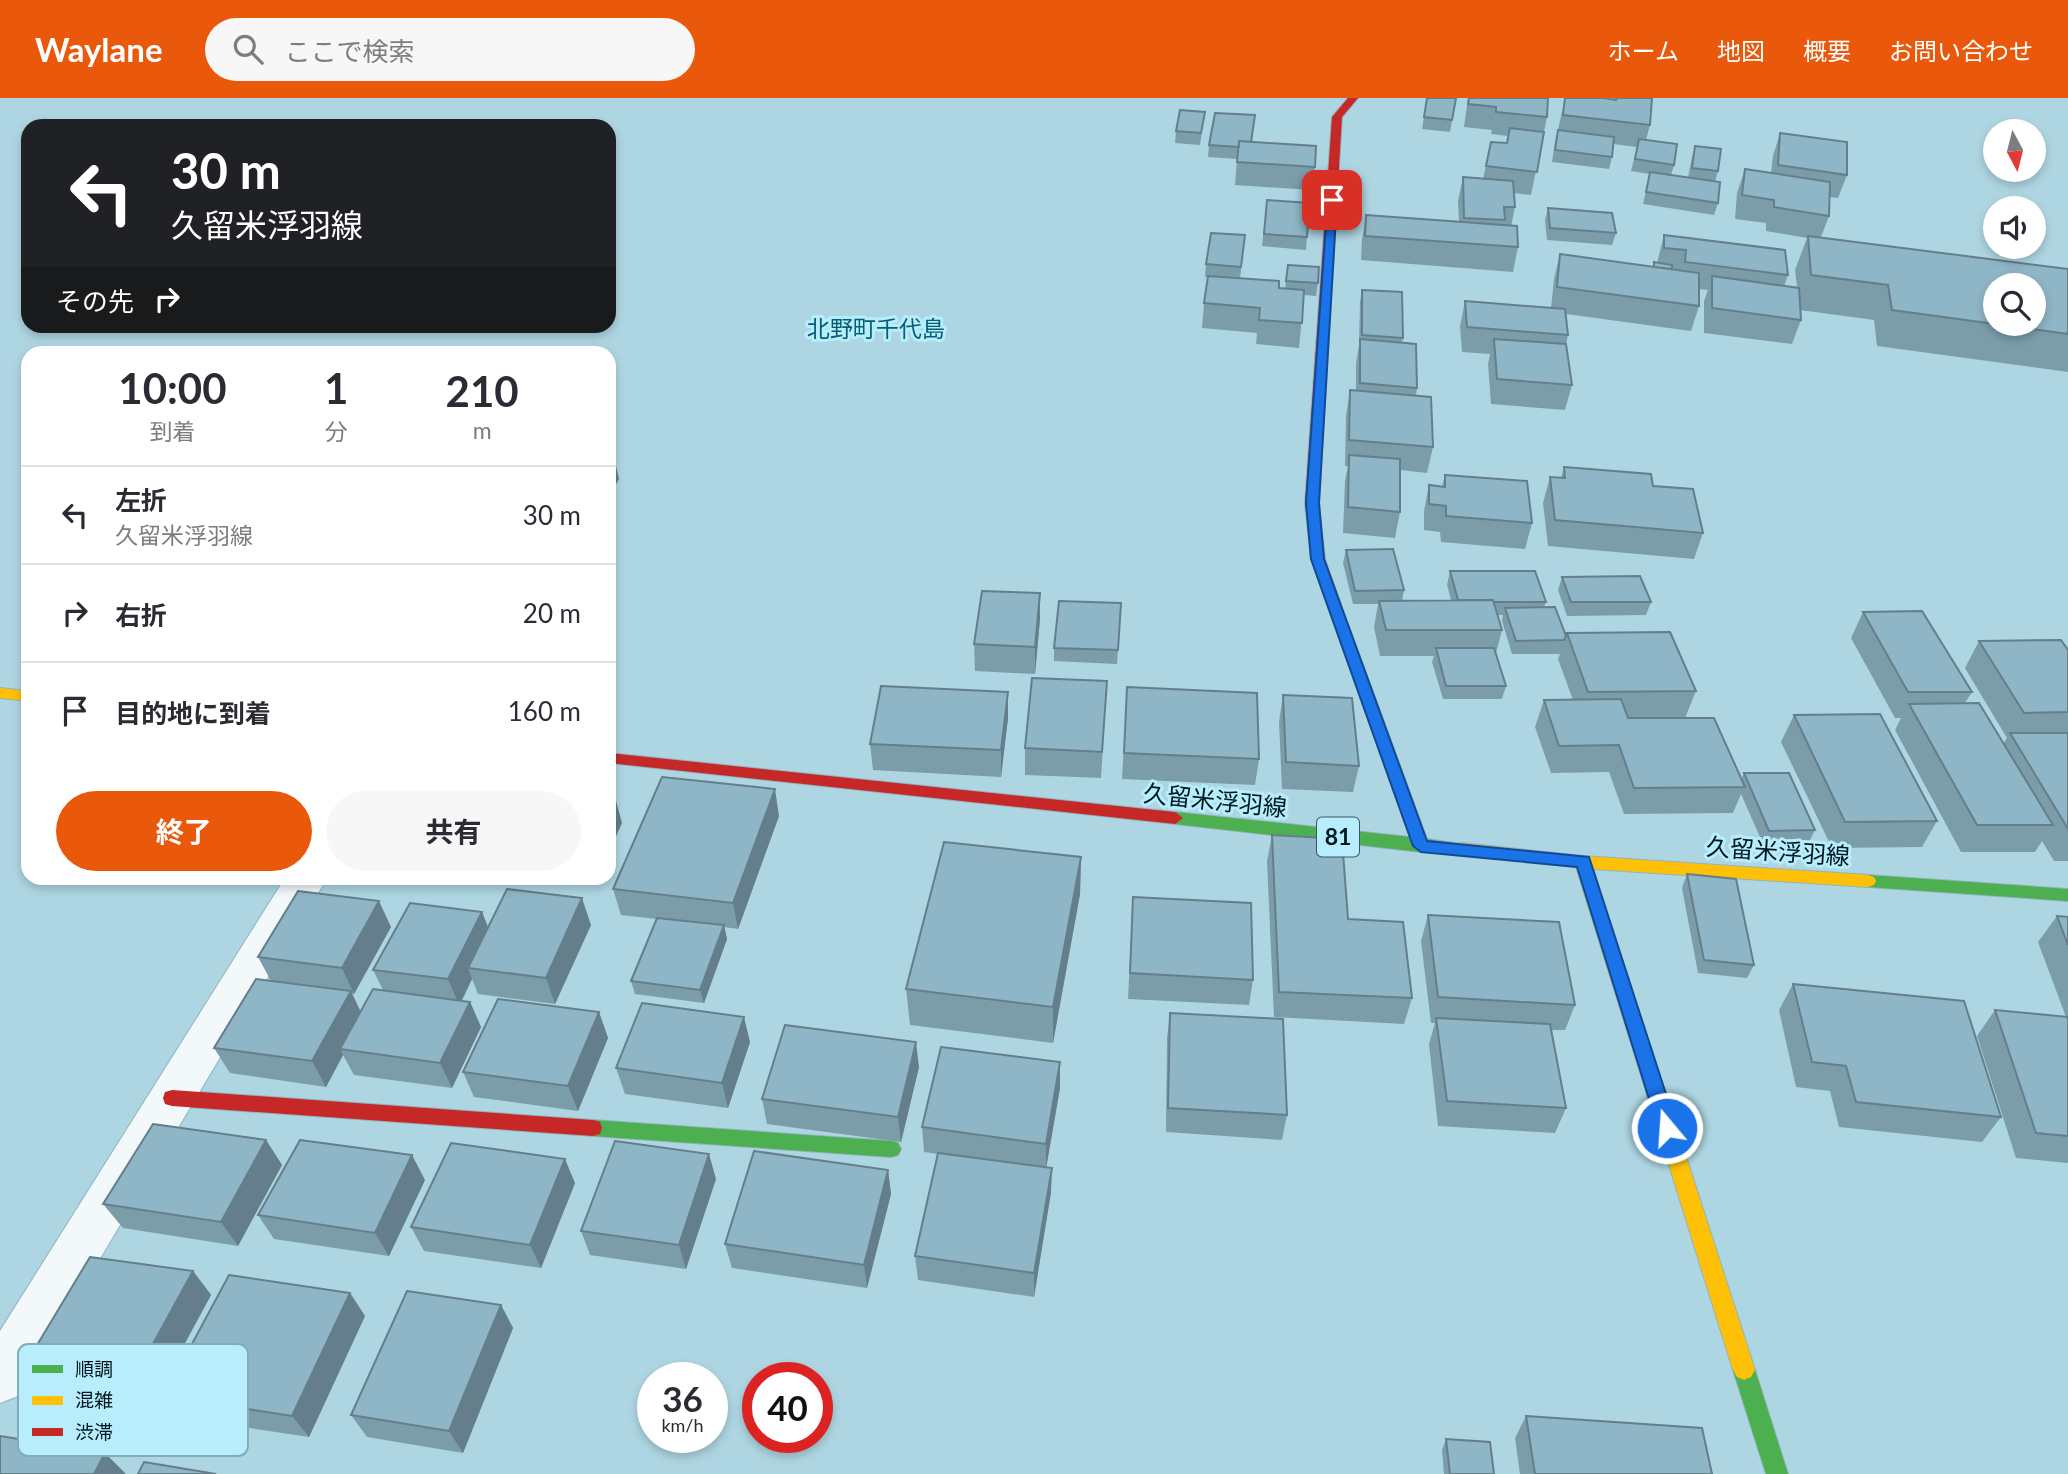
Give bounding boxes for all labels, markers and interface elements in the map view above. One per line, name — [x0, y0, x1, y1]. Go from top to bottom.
search box — [205, 18, 695, 81]
text: Waylane — [35, 29, 163, 69]
icon: search — [229, 30, 267, 68]
text: ここで検索 — [285, 35, 415, 67]
text: ホーム — [1608, 36, 1679, 65]
text: 地図 — [1717, 36, 1765, 65]
text: 概要 — [1803, 36, 1851, 65]
text: お問い合わせ — [1889, 36, 2033, 65]
north arrow — [1983, 119, 2046, 182]
map controls — [1983, 119, 2046, 336]
text: 30 m — [171, 141, 281, 199]
icon: left — [56, 147, 147, 238]
pin — [1302, 170, 1362, 230]
icon: arrive — [1313, 181, 1351, 219]
button: sound — [1983, 196, 2046, 259]
text: 久留米浮羽線 — [171, 205, 363, 244]
button: search — [1983, 273, 2046, 336]
icon: right — [148, 280, 186, 318]
text: その先 — [56, 285, 134, 317]
district label: 北野町千代島 — [807, 314, 945, 342]
text: 10:00 — [118, 363, 227, 413]
text: 1 — [324, 363, 348, 413]
text: 210 — [446, 366, 519, 416]
text: m — [473, 416, 492, 444]
text: 到着 — [149, 417, 195, 445]
text: 分 — [325, 417, 348, 445]
text: 左折 — [115, 484, 167, 516]
icon: left — [56, 496, 94, 534]
text: 30 m — [523, 499, 581, 531]
text: 久留米浮羽線 — [115, 521, 253, 549]
icon: right — [56, 594, 94, 632]
text: 20 m — [523, 597, 581, 629]
text: 右折 — [115, 599, 167, 631]
icon: arrive — [56, 692, 94, 730]
text: 160 m — [508, 695, 581, 727]
text: 目的地に到着 — [115, 697, 271, 729]
street label: 久留米浮羽線 — [1142, 778, 1288, 821]
button: 終了 — [56, 791, 312, 871]
button: 共有 — [326, 791, 581, 871]
road number: 81 — [1317, 818, 1359, 856]
street label: 久留米浮羽線 — [1705, 831, 1851, 870]
position arrow — [1630, 1091, 1704, 1165]
legend — [18, 1344, 248, 1456]
text: 順調 — [75, 1357, 113, 1380]
speed limit sign: 40 — [742, 1362, 833, 1453]
text: 36 — [662, 1377, 703, 1419]
text: 混雑 — [75, 1388, 113, 1411]
text: km/h — [661, 1414, 704, 1436]
text: 渋滞 — [75, 1420, 113, 1443]

